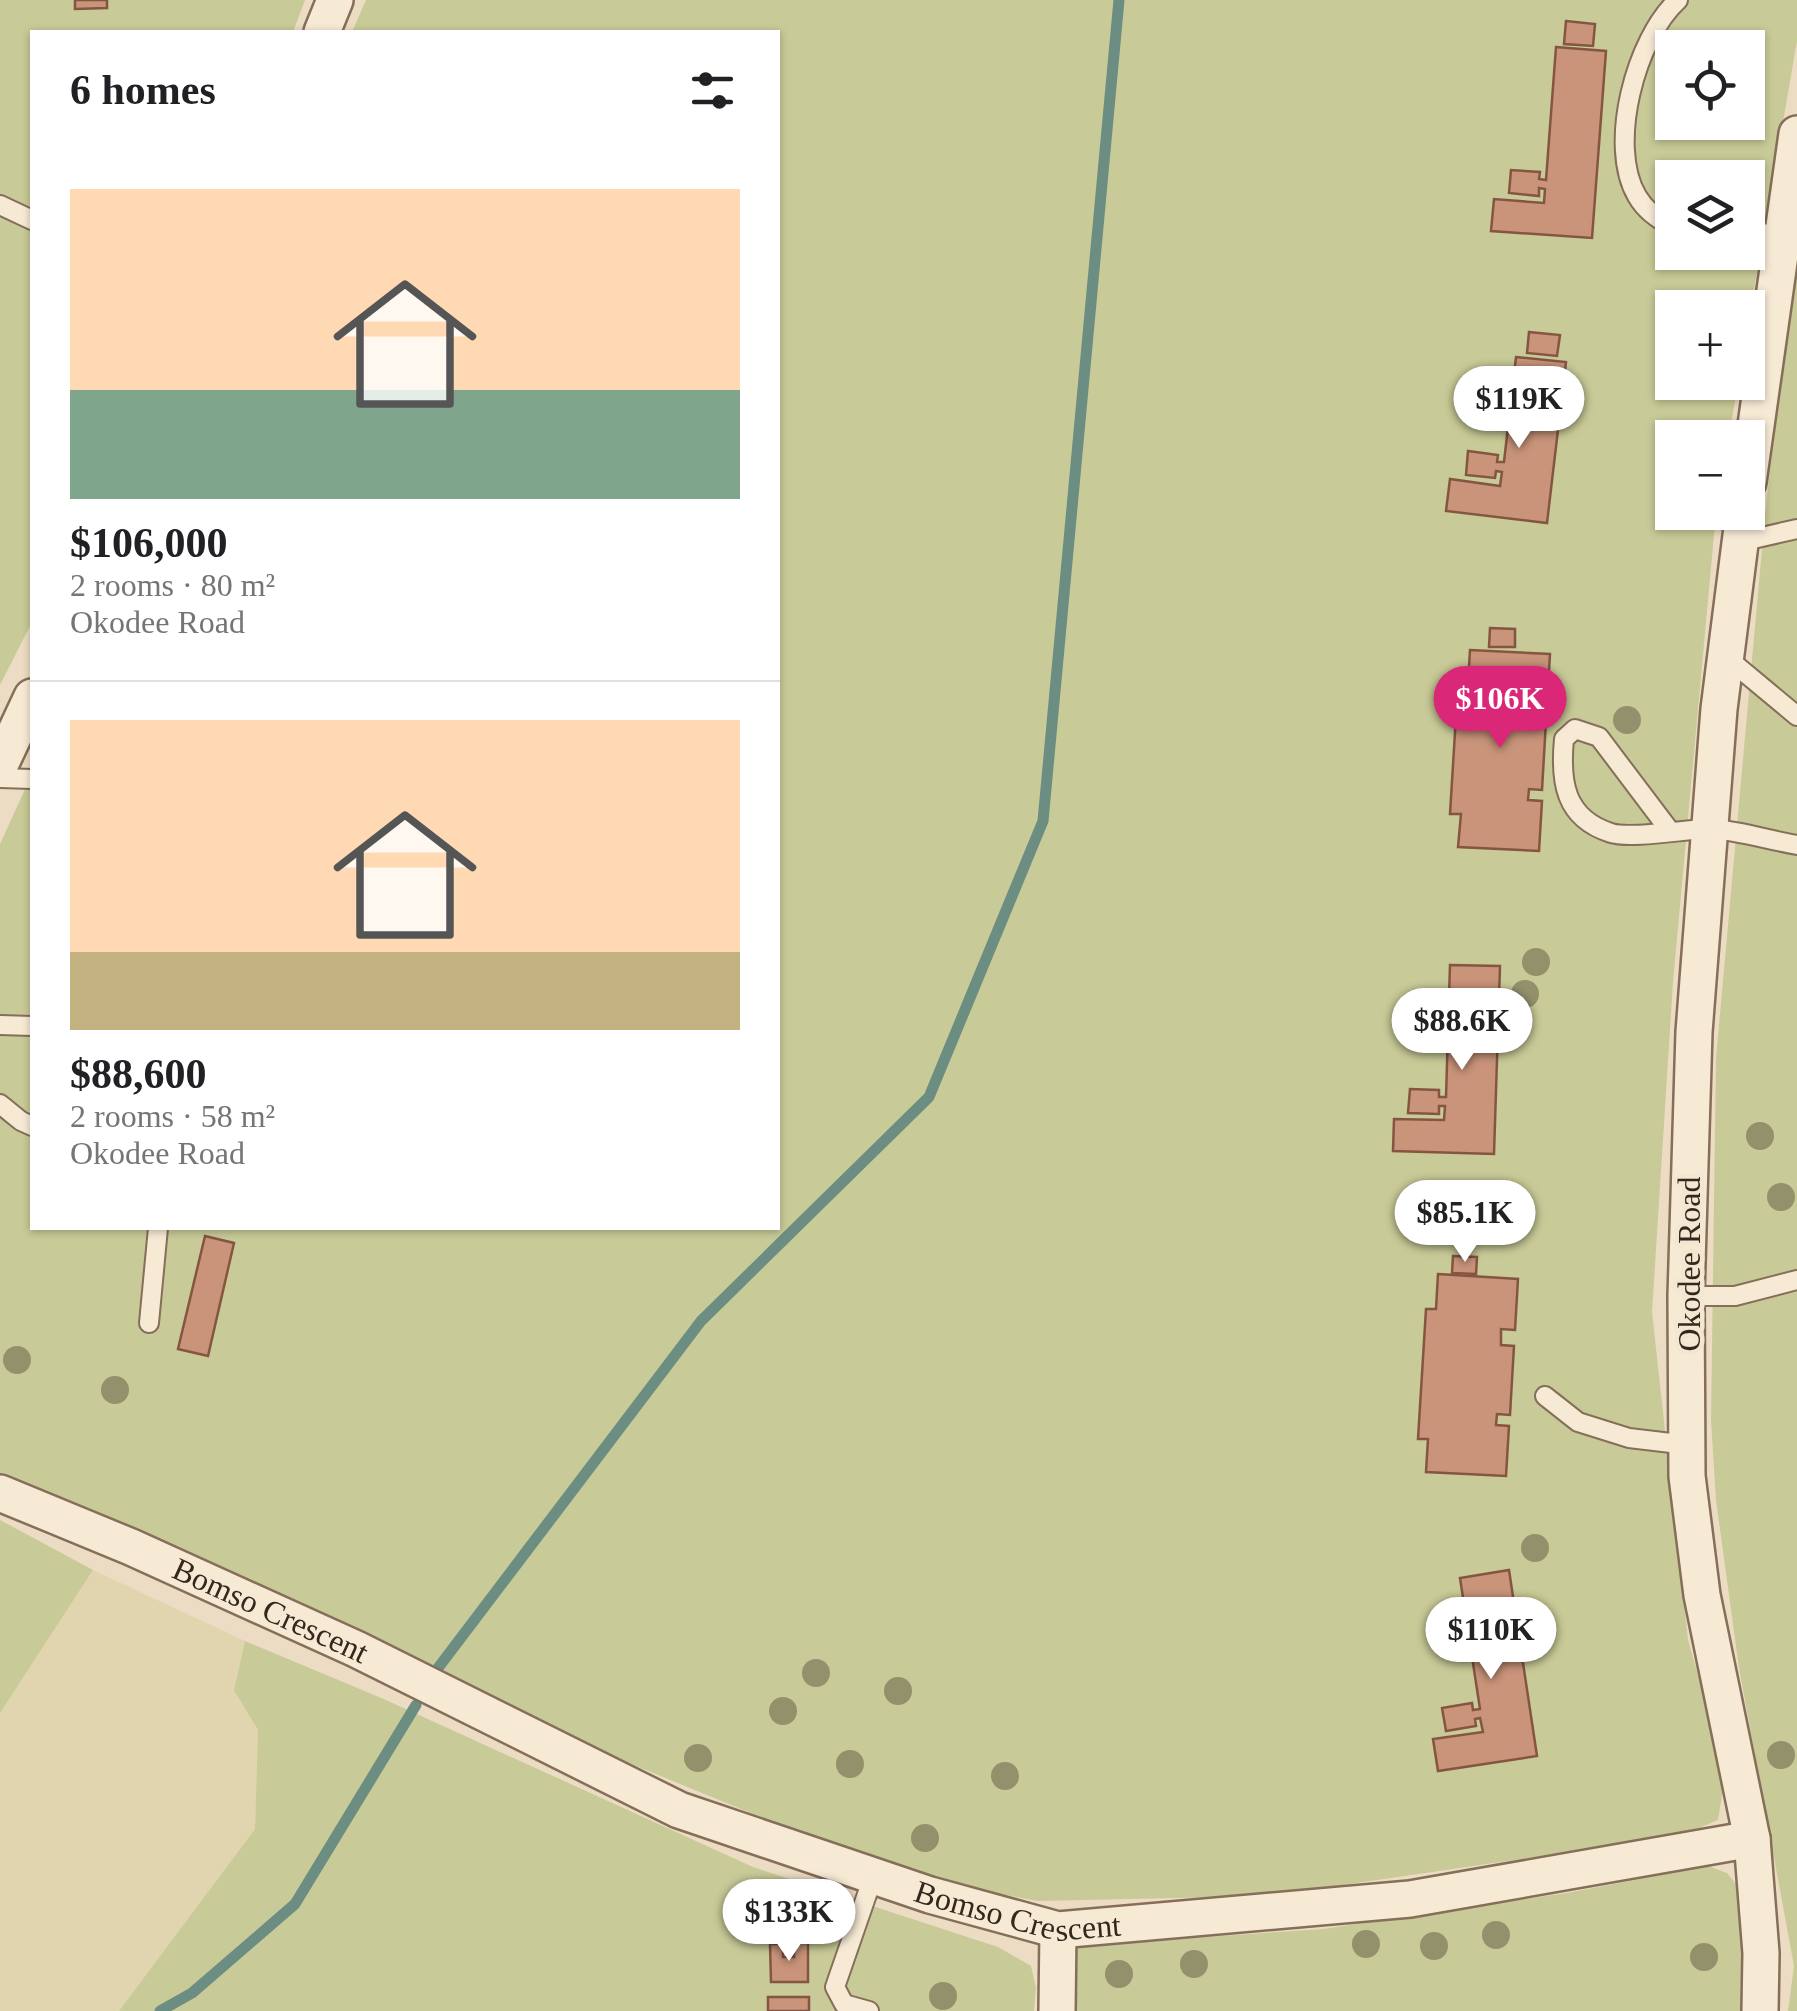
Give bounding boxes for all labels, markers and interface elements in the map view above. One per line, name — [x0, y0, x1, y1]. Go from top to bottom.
map controls — [1655, 30, 1765, 530]
button: locate — [1655, 30, 1765, 140]
icon: filters — [685, 63, 740, 118]
text: 6 homes — [70, 67, 216, 113]
button: layers — [1655, 160, 1765, 270]
icon: home — [315, 254, 495, 434]
button: + — [1655, 290, 1765, 400]
pin: $119K — [1449, 366, 1589, 451]
text: $119K — [1475, 380, 1563, 416]
button: − — [1655, 420, 1765, 530]
text: $106,000 — [70, 520, 228, 566]
text: 2 rooms · 80 m² — [70, 567, 275, 603]
text: Okodee Road — [70, 604, 245, 640]
pin: $106K — [1430, 666, 1570, 751]
text: $106K — [1456, 680, 1544, 716]
icon: home — [315, 785, 495, 965]
pin: $88.6K — [1381, 988, 1543, 1073]
text: $88.6K — [1414, 1002, 1510, 1038]
text: $88,600 — [70, 1051, 207, 1097]
text: 2 rooms · 58 m² — [70, 1098, 275, 1134]
text: Okodee Road — [70, 1135, 245, 1171]
street label: Okodee Road — [1671, 1176, 1707, 1352]
pin: $85.1K — [1384, 1180, 1546, 1265]
text: $85.1K — [1417, 1194, 1513, 1230]
street label: Bomso Crescent — [167, 1550, 374, 1670]
pin: $110K — [1421, 1597, 1561, 1682]
text: $110K — [1447, 1611, 1535, 1647]
street label: Bomso Crescent — [910, 1873, 1122, 1948]
pin: $133K — [719, 1879, 859, 1964]
text: $133K — [745, 1893, 833, 1929]

